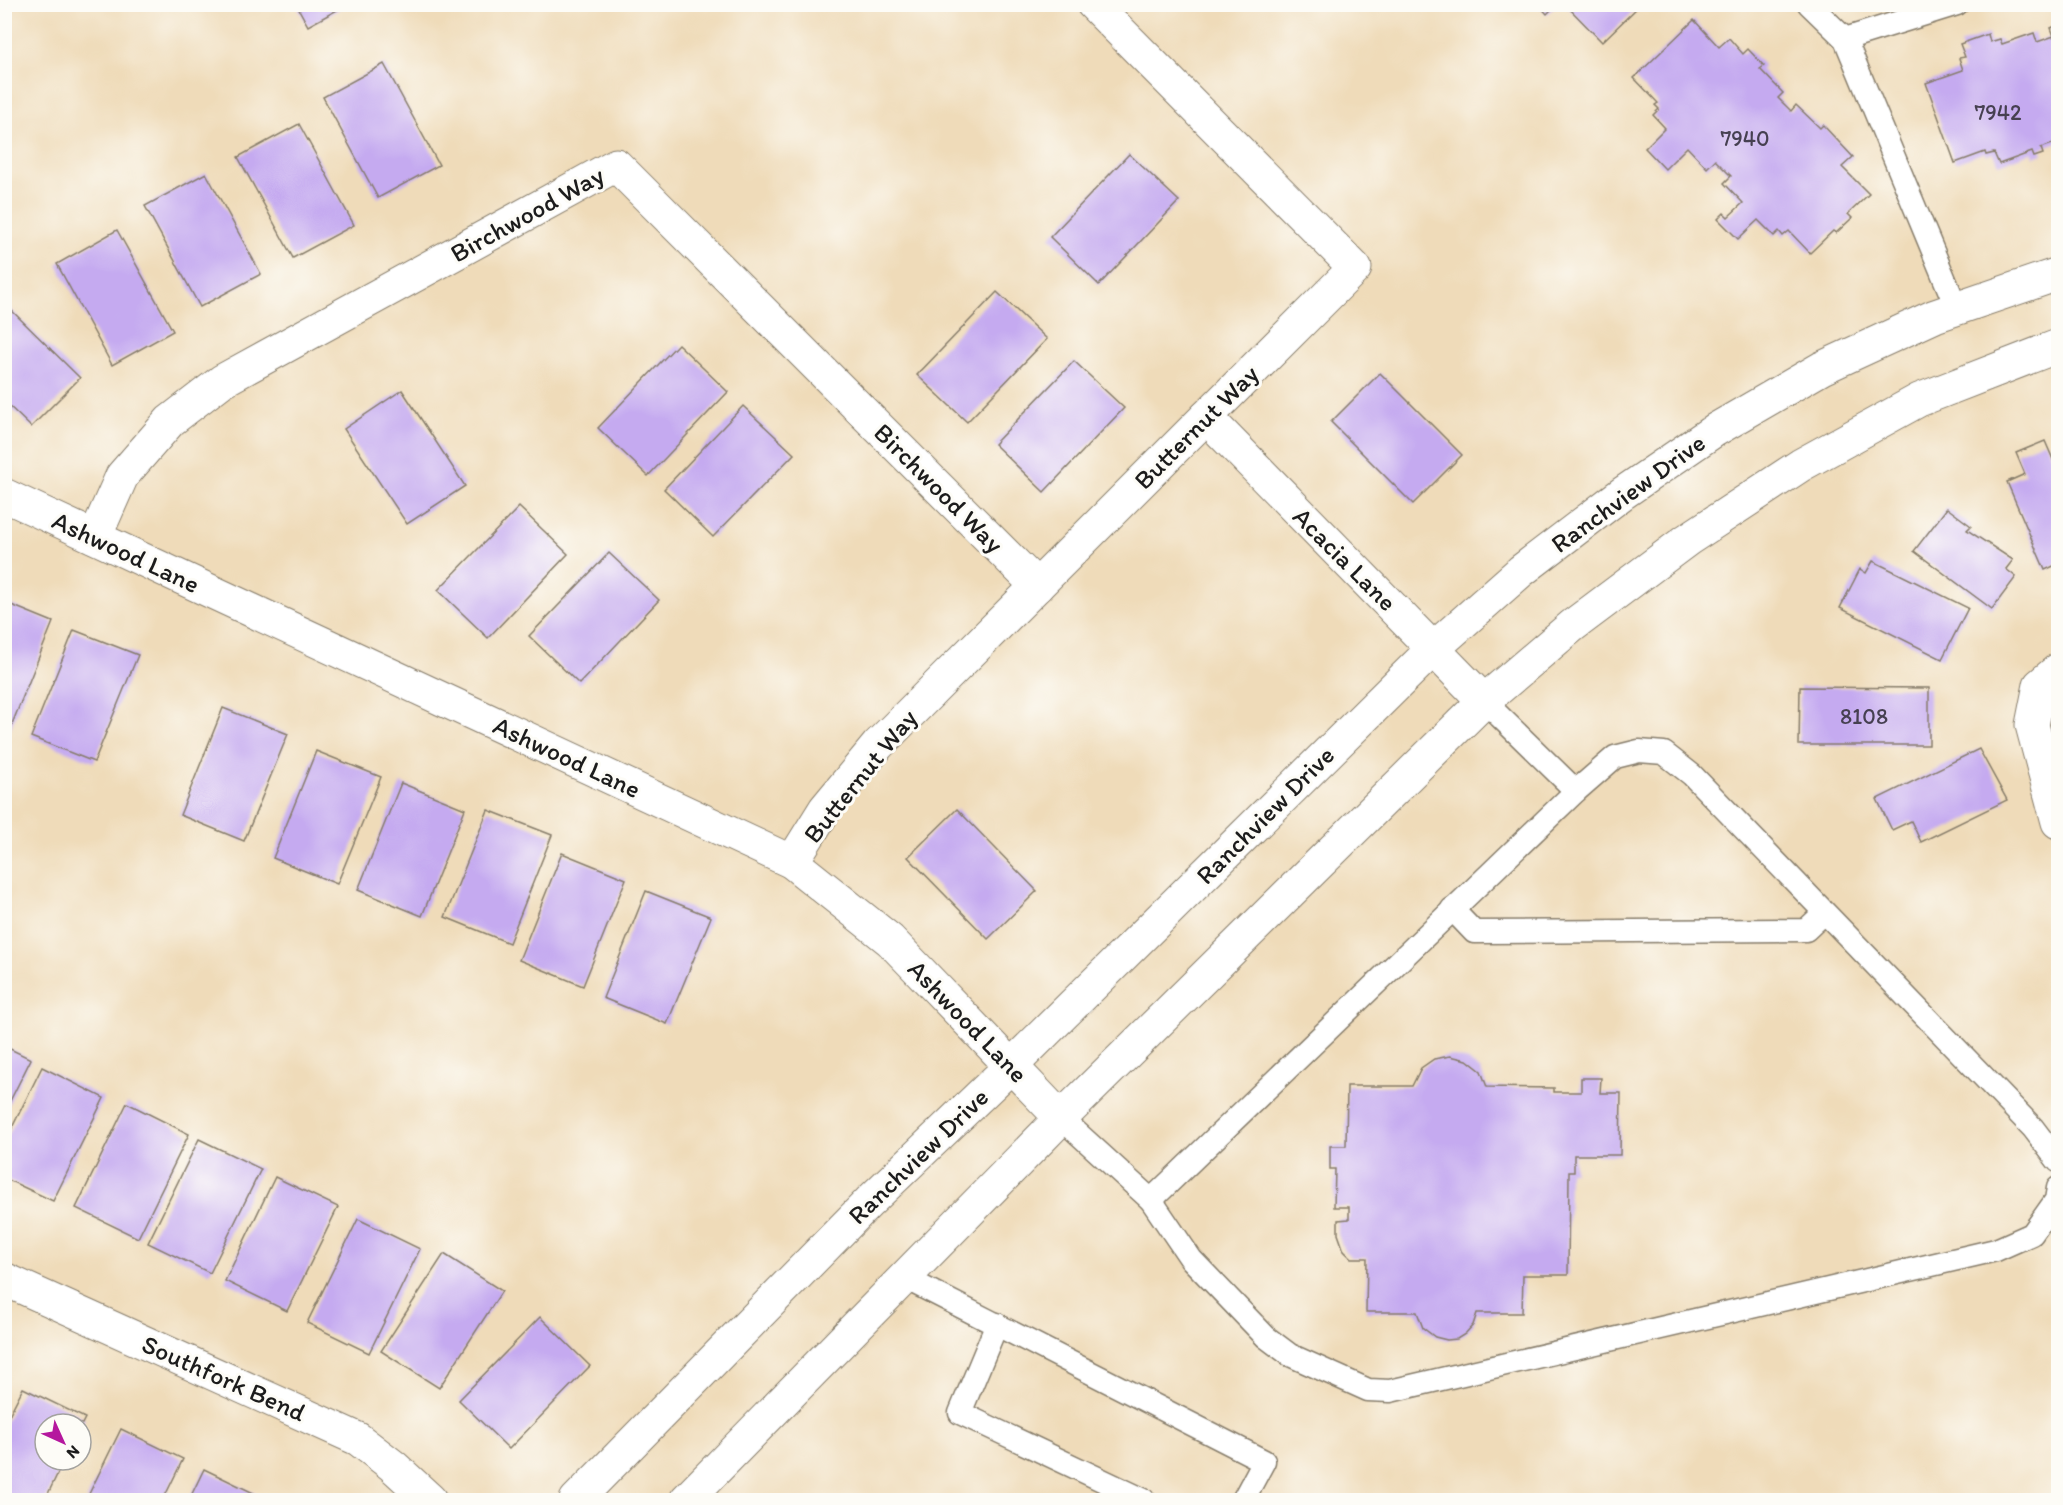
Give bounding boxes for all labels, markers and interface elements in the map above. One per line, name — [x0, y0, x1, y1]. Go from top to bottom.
house number: 7942 — [1974, 99, 2022, 126]
house number: 7940 — [1720, 125, 1770, 152]
street label: Birchwood Way — [445, 159, 609, 269]
street label: Butternut Way — [1127, 358, 1265, 496]
street label: Birchwood Way — [867, 416, 1011, 560]
street label: Ranchview Drive — [1545, 426, 1711, 560]
street label: Acacia Lane — [1286, 500, 1404, 618]
street label: Ashwood Lane — [47, 504, 205, 600]
street label: Butternut Way — [796, 703, 924, 849]
house number: 8108 — [1840, 703, 1888, 730]
street label: Ashwood Lane — [488, 709, 646, 805]
street label: Ranchview Drive — [1189, 739, 1341, 891]
street label: Ashwood Lane — [901, 953, 1035, 1089]
street label: Ranchview Drive — [841, 1081, 995, 1231]
street label: Southfork Bend — [137, 1328, 311, 1429]
north arrow — [33, 1412, 93, 1472]
text: N — [63, 1442, 84, 1463]

